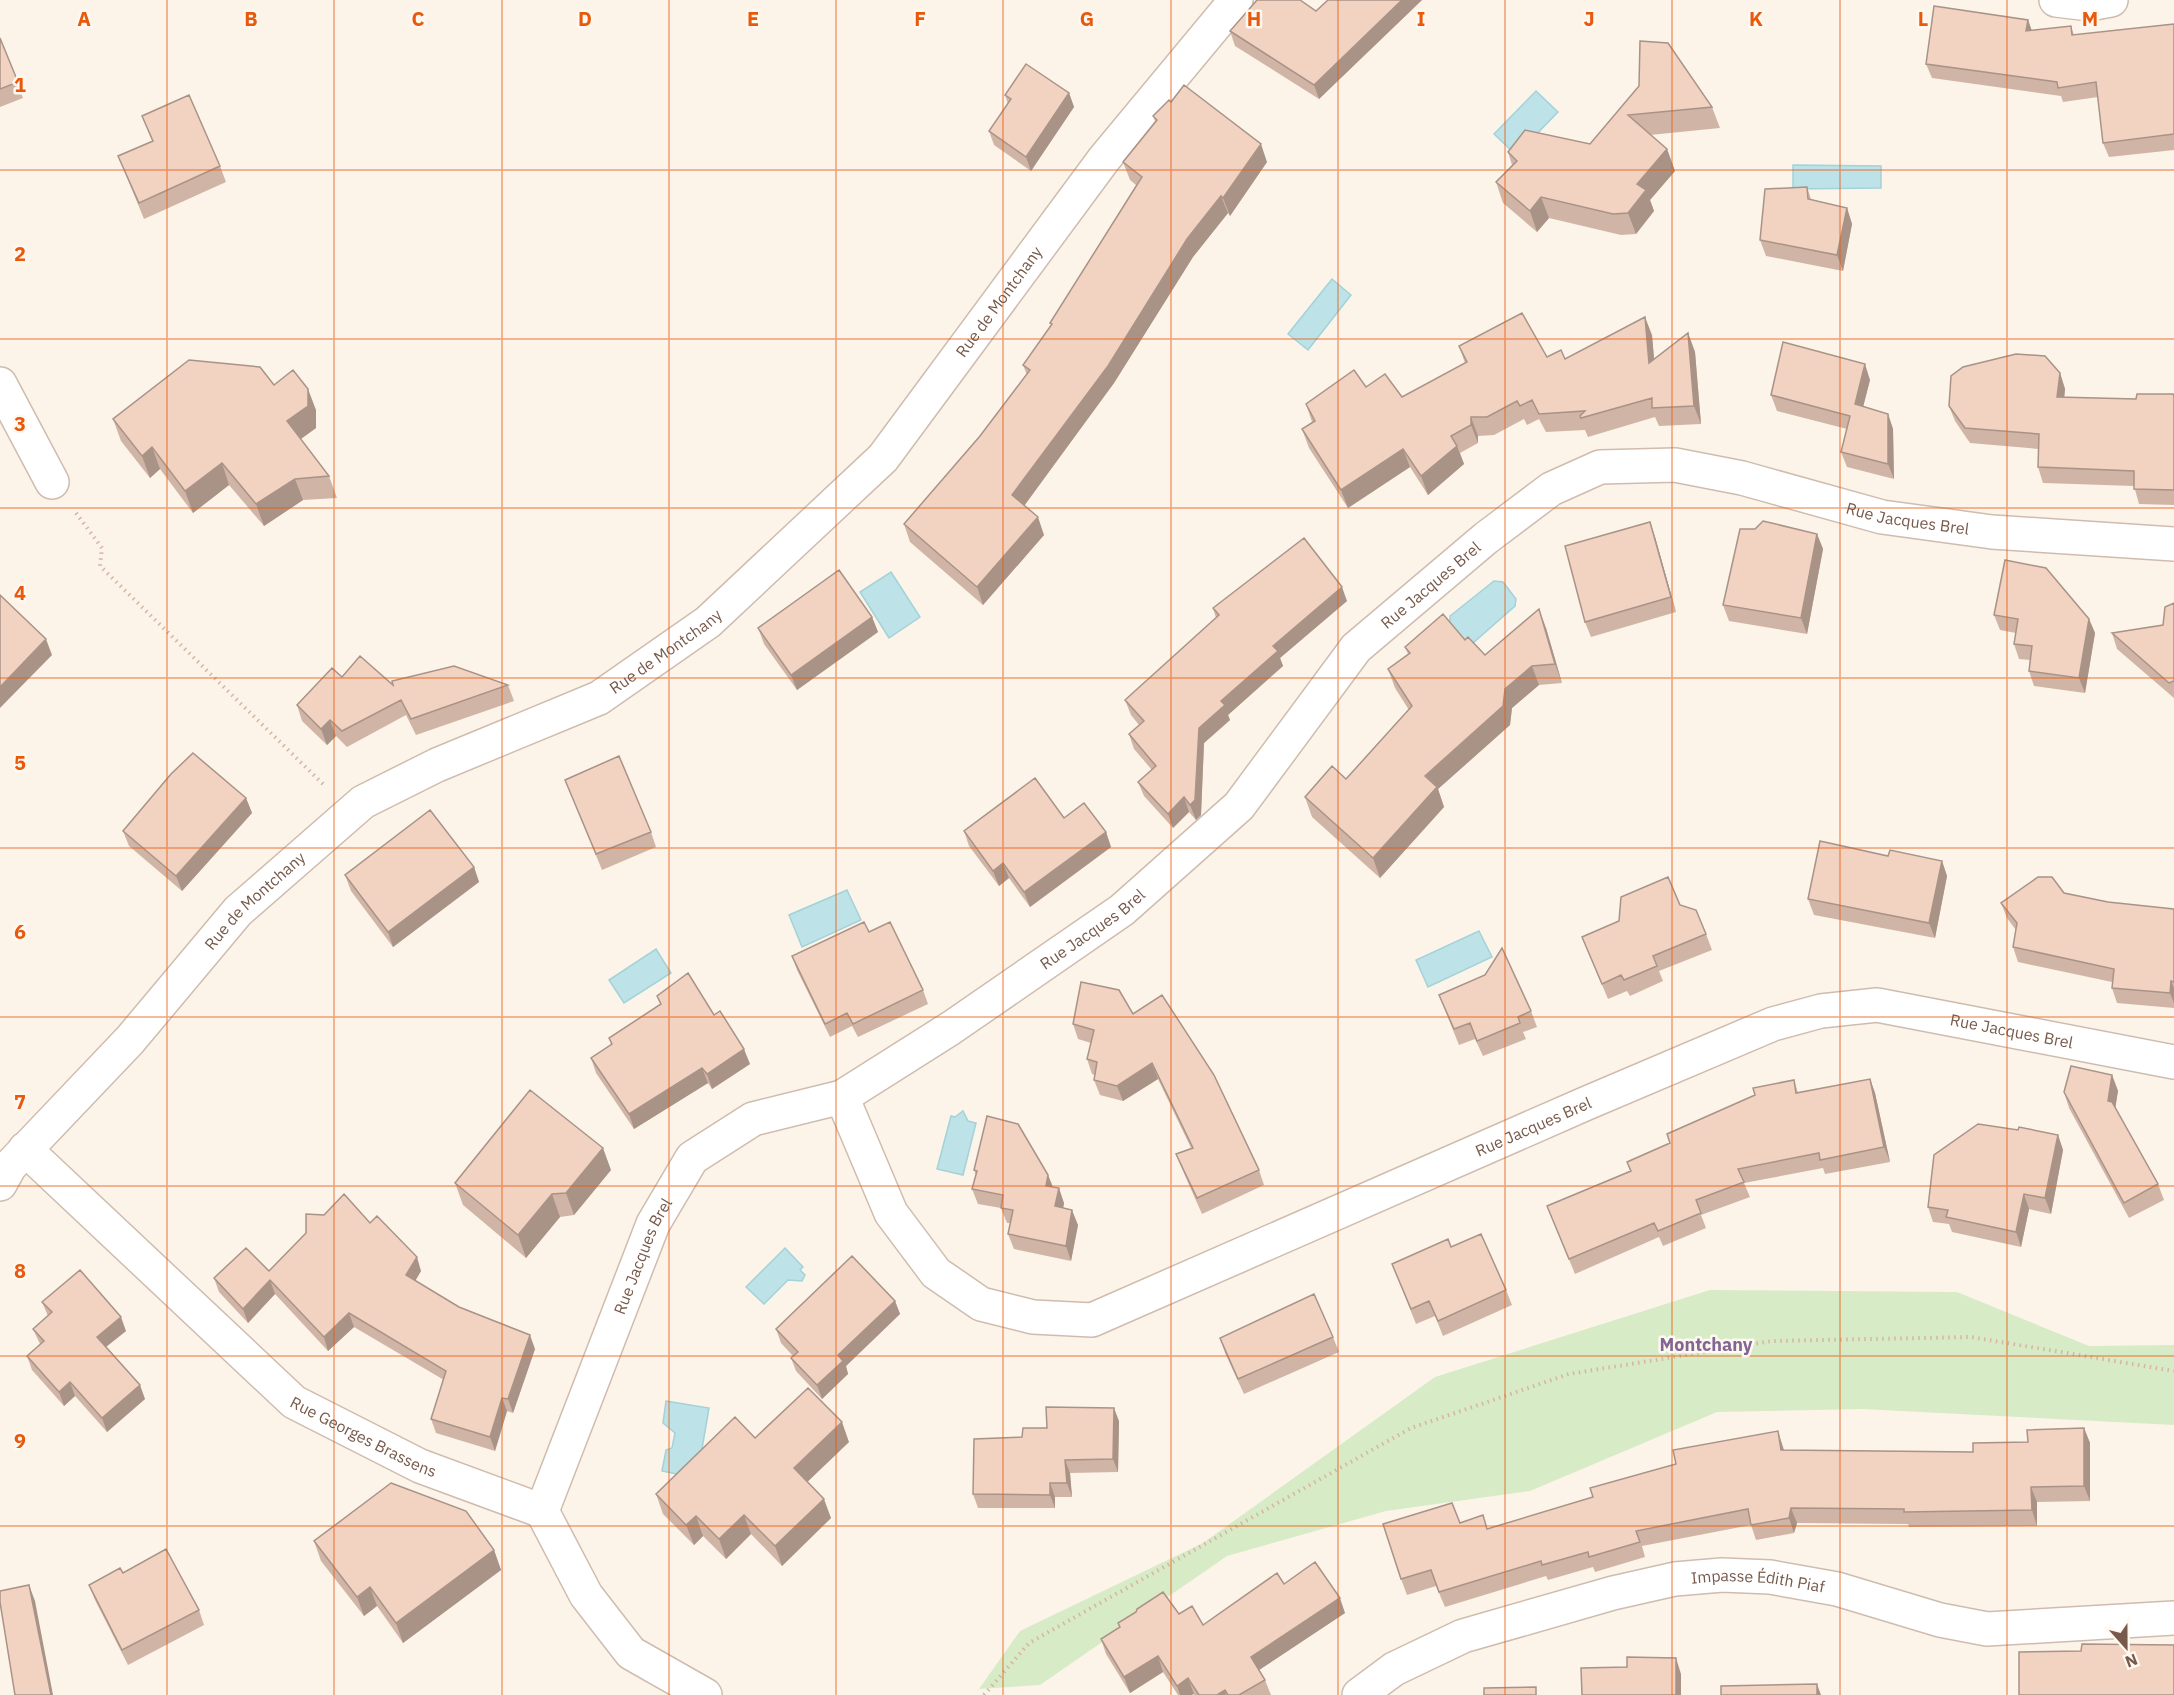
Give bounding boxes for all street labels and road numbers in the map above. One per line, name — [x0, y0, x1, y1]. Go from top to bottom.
street label: Rue de Montchany — [951, 242, 1046, 361]
street label: Rue Jacques Brel — [1844, 498, 1971, 539]
street label: Rue Jacques Brel — [1376, 537, 1485, 633]
street label: Rue de Montchany — [605, 604, 726, 698]
street label: Rue de Montchany — [200, 847, 309, 954]
street label: Rue Jacques Brel — [1036, 884, 1149, 974]
street label: Rue Jacques Brel — [1949, 1009, 2075, 1052]
street label: Rue Jacques Brel — [1472, 1092, 1594, 1161]
street label: Rue Jacques Brel — [609, 1194, 676, 1317]
street label: Rue Georges Brassens — [287, 1392, 439, 1481]
street label: Impasse Édith Piaf — [1690, 1565, 1826, 1597]

